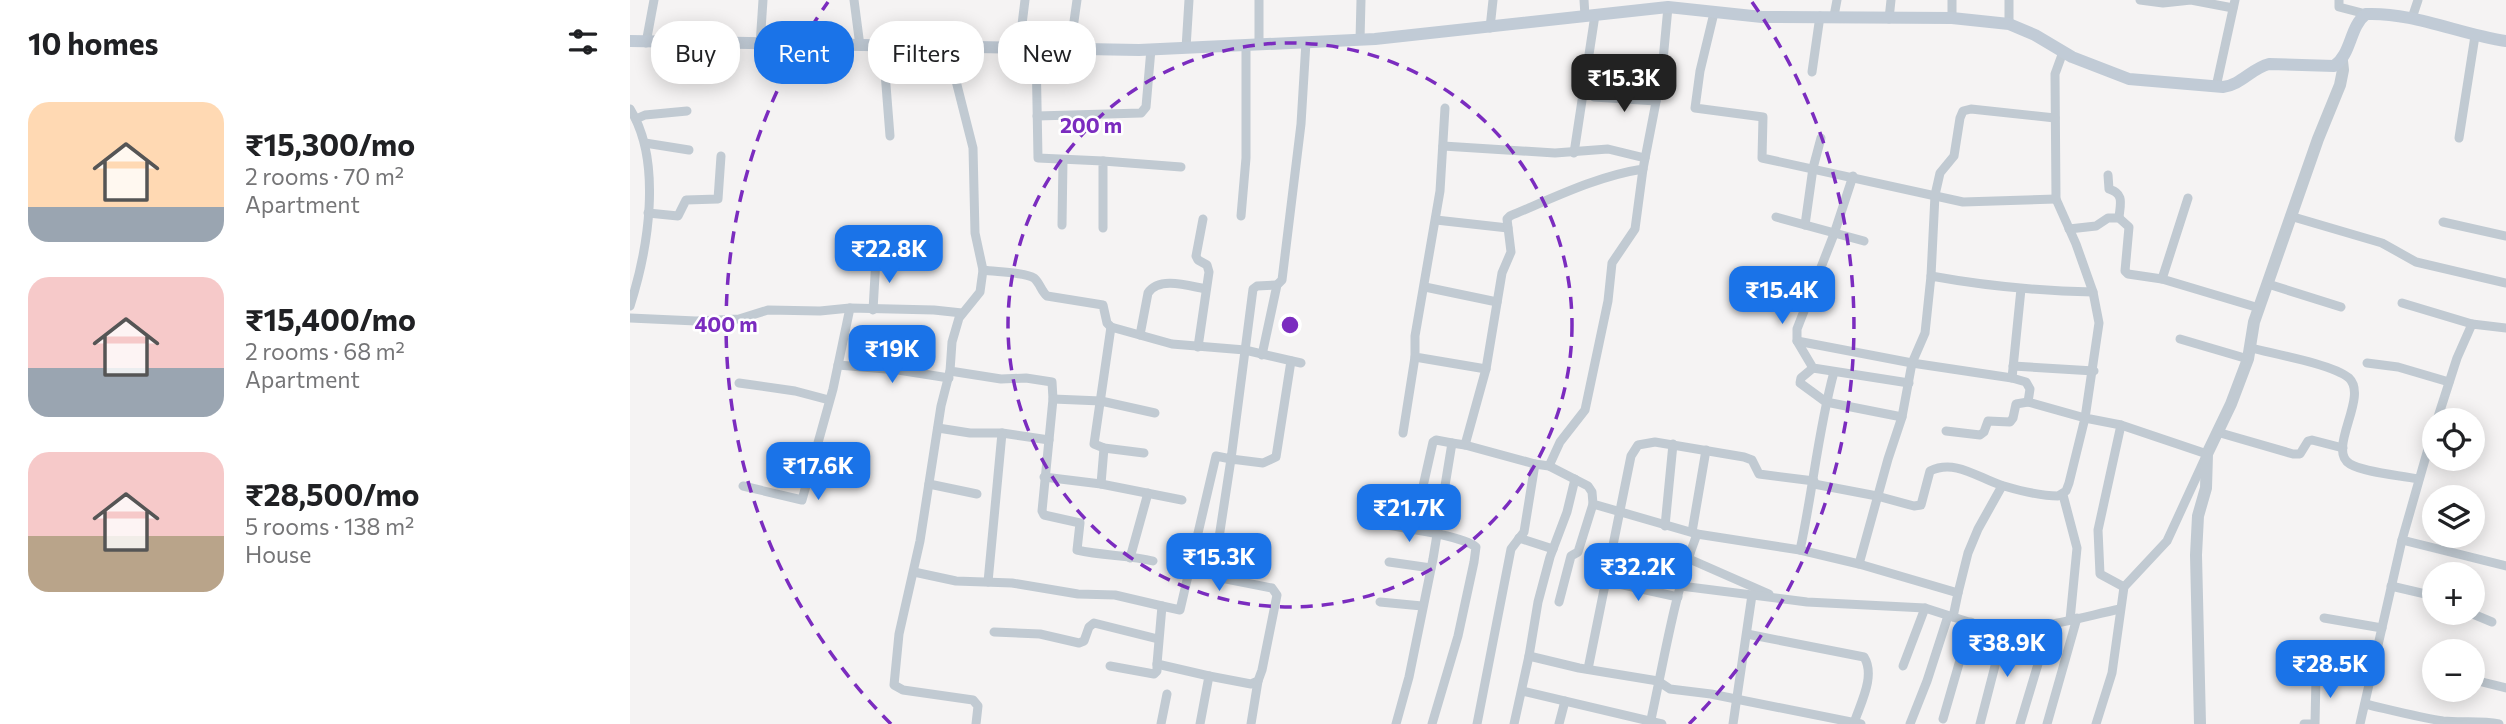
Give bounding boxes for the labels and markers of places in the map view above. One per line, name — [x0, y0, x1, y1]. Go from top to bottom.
pin: ₹15.3K — [1567, 54, 1681, 114]
pin: ₹22.8K — [832, 226, 946, 285]
pin: ₹15.4K — [1725, 266, 1839, 326]
centre of rings — [1278, 313, 1302, 337]
pin: ₹19K — [851, 326, 933, 385]
pin: ₹17.6K — [761, 442, 875, 502]
pin: ₹21.7K — [1352, 484, 1466, 544]
pin: ₹15.3K — [1162, 534, 1276, 593]
pin: ₹32.2K — [1581, 544, 1695, 603]
pin: ₹38.9K — [1950, 620, 2064, 679]
pin: ₹28.5K — [2273, 640, 2387, 700]

